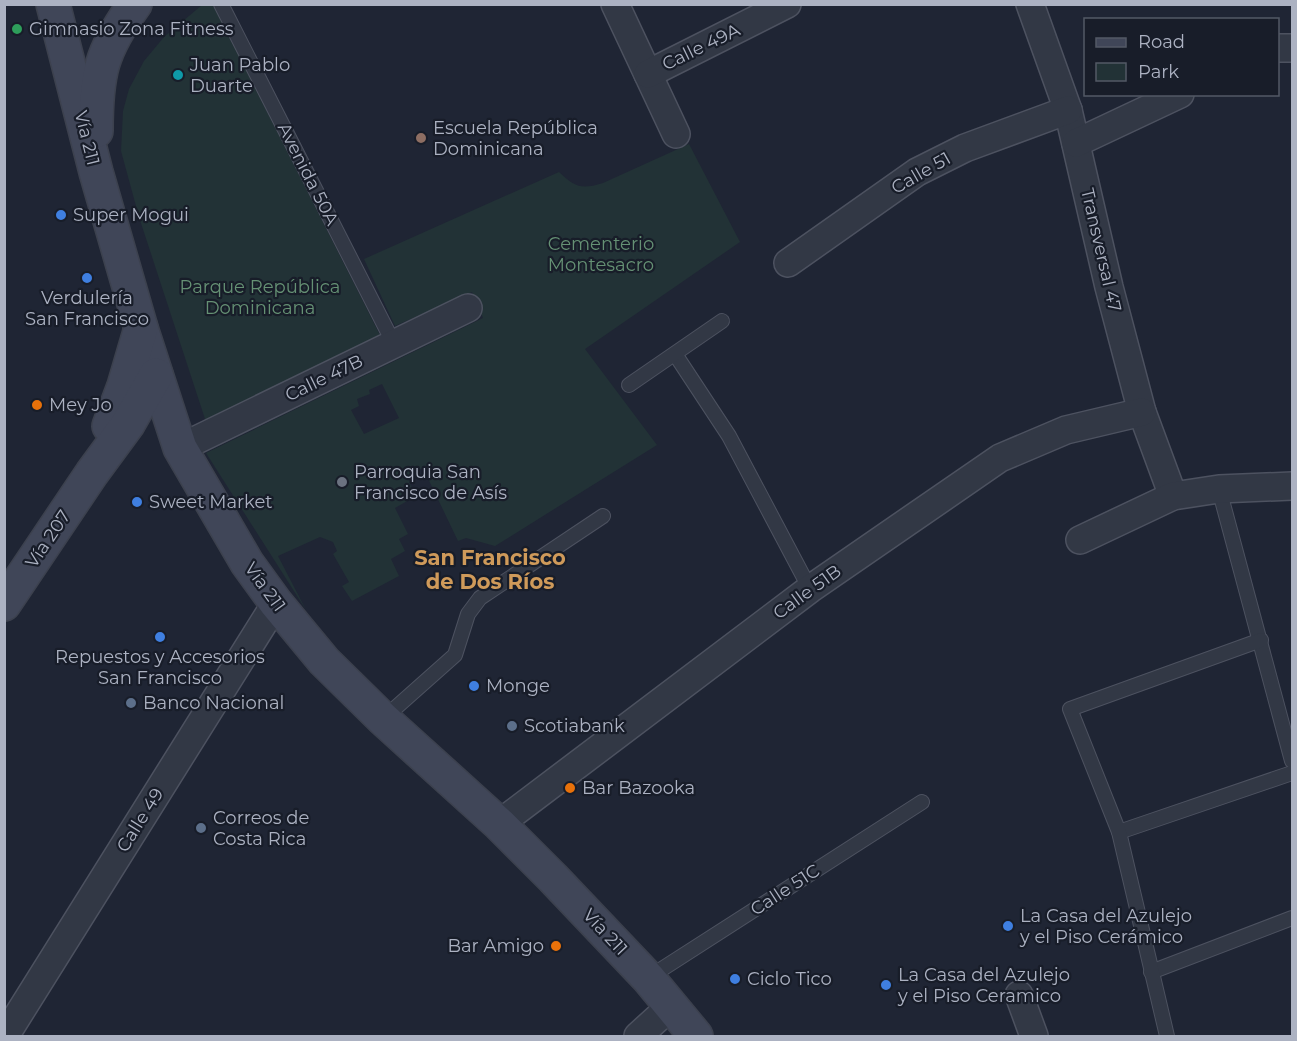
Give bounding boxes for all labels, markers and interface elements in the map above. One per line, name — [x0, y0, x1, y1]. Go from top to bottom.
place label: Gimnasio Zona Fitness — [29, 18, 234, 40]
legend — [1084, 18, 1279, 96]
street label: Calle 49A — [658, 19, 744, 75]
marker: Gimnasio Zona Fitness — [10, 22, 24, 36]
text: Road — [1138, 31, 1185, 53]
place label: Juan Pablo Duarte — [189, 54, 290, 97]
text: Park — [1138, 61, 1179, 83]
marker: Juan Pablo Duarte — [171, 68, 185, 82]
street label: Vía 211 — [70, 108, 104, 168]
place label: Escuela República Dominicana — [433, 117, 598, 160]
street label: Avenida 50A — [273, 119, 343, 229]
marker: Escuela República Dominicana — [414, 131, 428, 145]
street label: Calle 51 — [887, 147, 955, 199]
street label: Transversal 47 — [1076, 186, 1126, 314]
place label: Super Mogui — [73, 204, 189, 226]
marker: Super Mogui — [54, 208, 68, 222]
park label: Cementerio Montesacro — [548, 233, 654, 276]
marker: Verdulería San Francisco — [80, 271, 94, 285]
park label: Parque República Dominicana — [180, 276, 340, 319]
place label: Verdulería San Francisco — [25, 287, 149, 330]
street label: Calle 47B — [282, 350, 366, 406]
place label: Mey Jo — [49, 394, 112, 416]
marker: Mey Jo — [30, 398, 44, 412]
place label: Parroquia San Francisco de Asís — [354, 461, 507, 504]
marker: Parroquia San Francisco de Asís — [335, 475, 349, 489]
place label: Sweet Market — [149, 491, 273, 513]
marker: Sweet Market — [130, 495, 144, 509]
street label: Vía 207 — [21, 506, 75, 572]
district label: San Francisco de Dos Ríos — [414, 545, 566, 594]
street label: Vía 211 — [240, 558, 290, 616]
street label: Calle 51B — [769, 560, 845, 624]
marker: Repuestos y Accesorios San Francisco — [153, 630, 167, 644]
place label: Repuestos y Accesorios San Francisco — [55, 646, 265, 689]
place label: Monge — [486, 675, 550, 697]
marker: Monge — [467, 679, 481, 693]
place label: Banco Nacional — [143, 692, 284, 714]
marker: Banco Nacional — [124, 696, 138, 710]
place label: Scotiabank — [524, 715, 625, 737]
marker: Scotiabank — [505, 719, 519, 733]
place label: Bar Bazooka — [582, 777, 695, 799]
marker: Bar Bazooka — [563, 781, 577, 795]
street label: Calle 49 — [112, 784, 168, 856]
place label: Correos de Costa Rica — [213, 807, 310, 850]
marker: Correos de Costa Rica — [194, 821, 208, 835]
street label: Calle 51C — [746, 859, 824, 920]
street label: Vía 211 — [578, 904, 632, 960]
place label: La Casa del Azulejo y el Piso Cerámico — [1019, 905, 1192, 948]
marker: La Casa del Azulejo y el Piso Cerámico — [1001, 919, 1015, 933]
place label: Bar Amigo — [447, 935, 544, 957]
marker: Bar Amigo — [549, 939, 563, 953]
place label: La Casa del Azulejo y el Piso Ceramico — [897, 964, 1070, 1007]
place label: Ciclo Tico — [747, 968, 832, 990]
marker: Ciclo Tico — [728, 972, 742, 986]
marker: La Casa del Azulejo y el Piso Ceramico — [879, 978, 893, 992]

